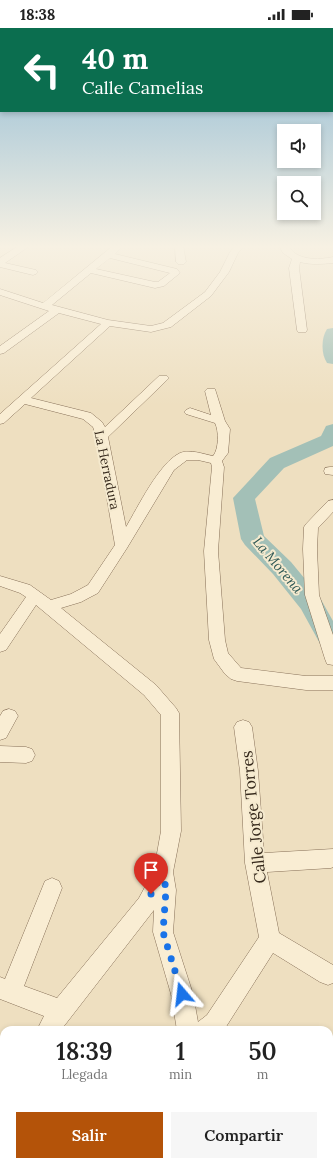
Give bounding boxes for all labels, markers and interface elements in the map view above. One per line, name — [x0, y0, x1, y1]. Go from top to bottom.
text: 18:38 — [20, 5, 55, 24]
text: 40 m — [82, 41, 148, 77]
icon: left — [16, 44, 68, 96]
text: Calle Camelias — [82, 76, 203, 99]
map controls — [277, 124, 321, 220]
button: sound — [277, 124, 321, 168]
button: search — [277, 176, 321, 220]
street label: La Herradura — [90, 429, 124, 511]
water label: La Morena — [249, 533, 307, 597]
street label: Calle Jorge Torres — [236, 750, 270, 884]
pin — [134, 853, 168, 894]
icon: arrive — [140, 859, 162, 881]
position arrow — [161, 973, 203, 1015]
text: 18:39 — [56, 1036, 113, 1067]
text: 1 — [176, 1036, 185, 1067]
text: 50 — [248, 1036, 277, 1067]
text: Llegada — [61, 1066, 108, 1083]
text: min — [169, 1066, 192, 1083]
text: m — [257, 1066, 268, 1083]
button: Salir — [16, 1112, 163, 1158]
button: Compartir — [171, 1112, 317, 1158]

